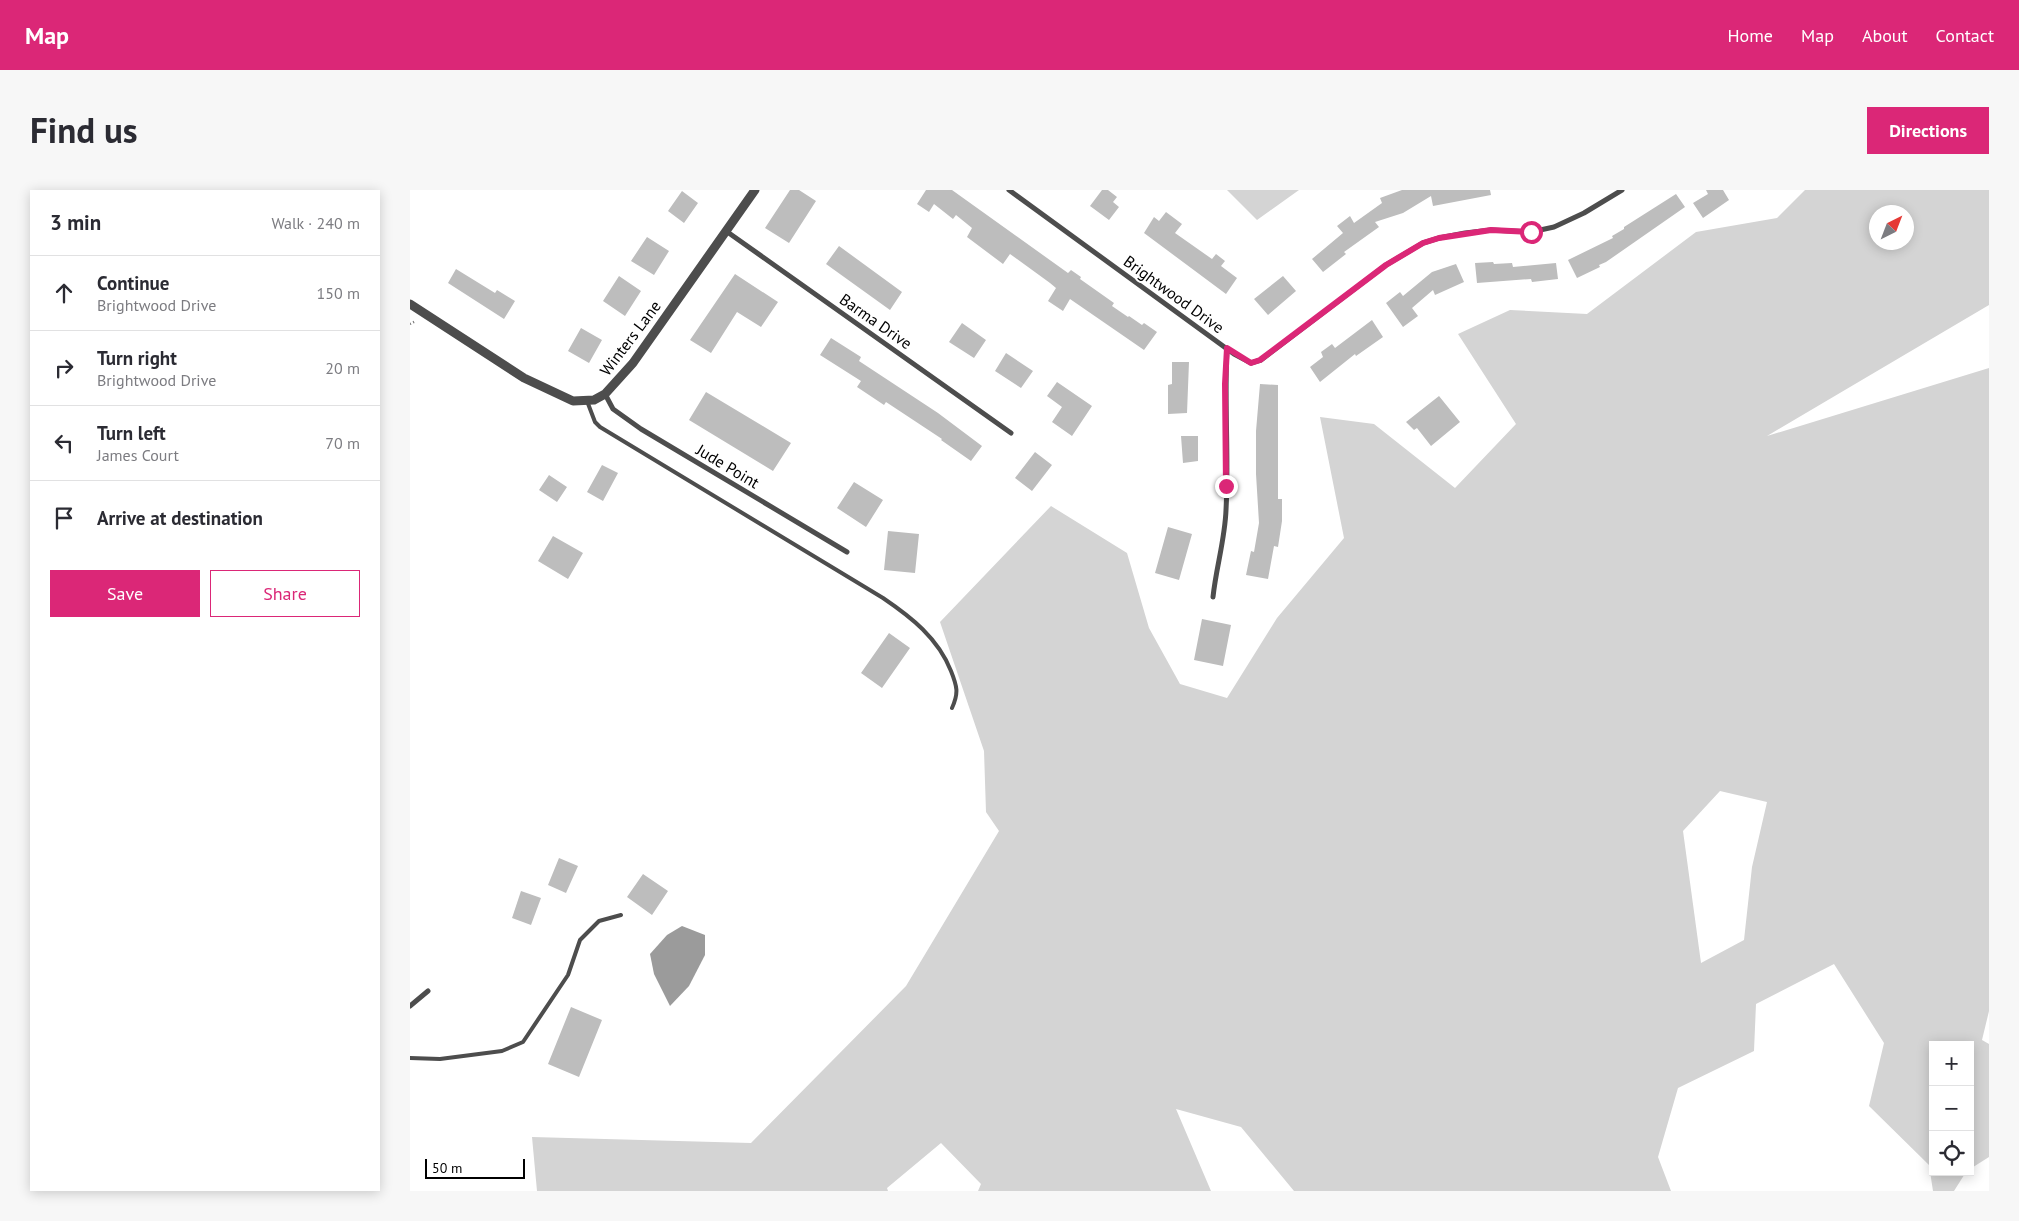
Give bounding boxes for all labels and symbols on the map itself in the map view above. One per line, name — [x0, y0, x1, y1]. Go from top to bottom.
north arrow — [1869, 205, 1914, 250]
route start — [1520, 221, 1543, 244]
street label: Brightwood Drive — [1120, 251, 1228, 337]
street label: Barma Drive — [836, 289, 916, 353]
street label: Winters Lane — [595, 296, 665, 380]
street label: Jude Point — [692, 439, 764, 493]
route end — [1215, 475, 1238, 498]
scale bar — [425, 1156, 525, 1179]

